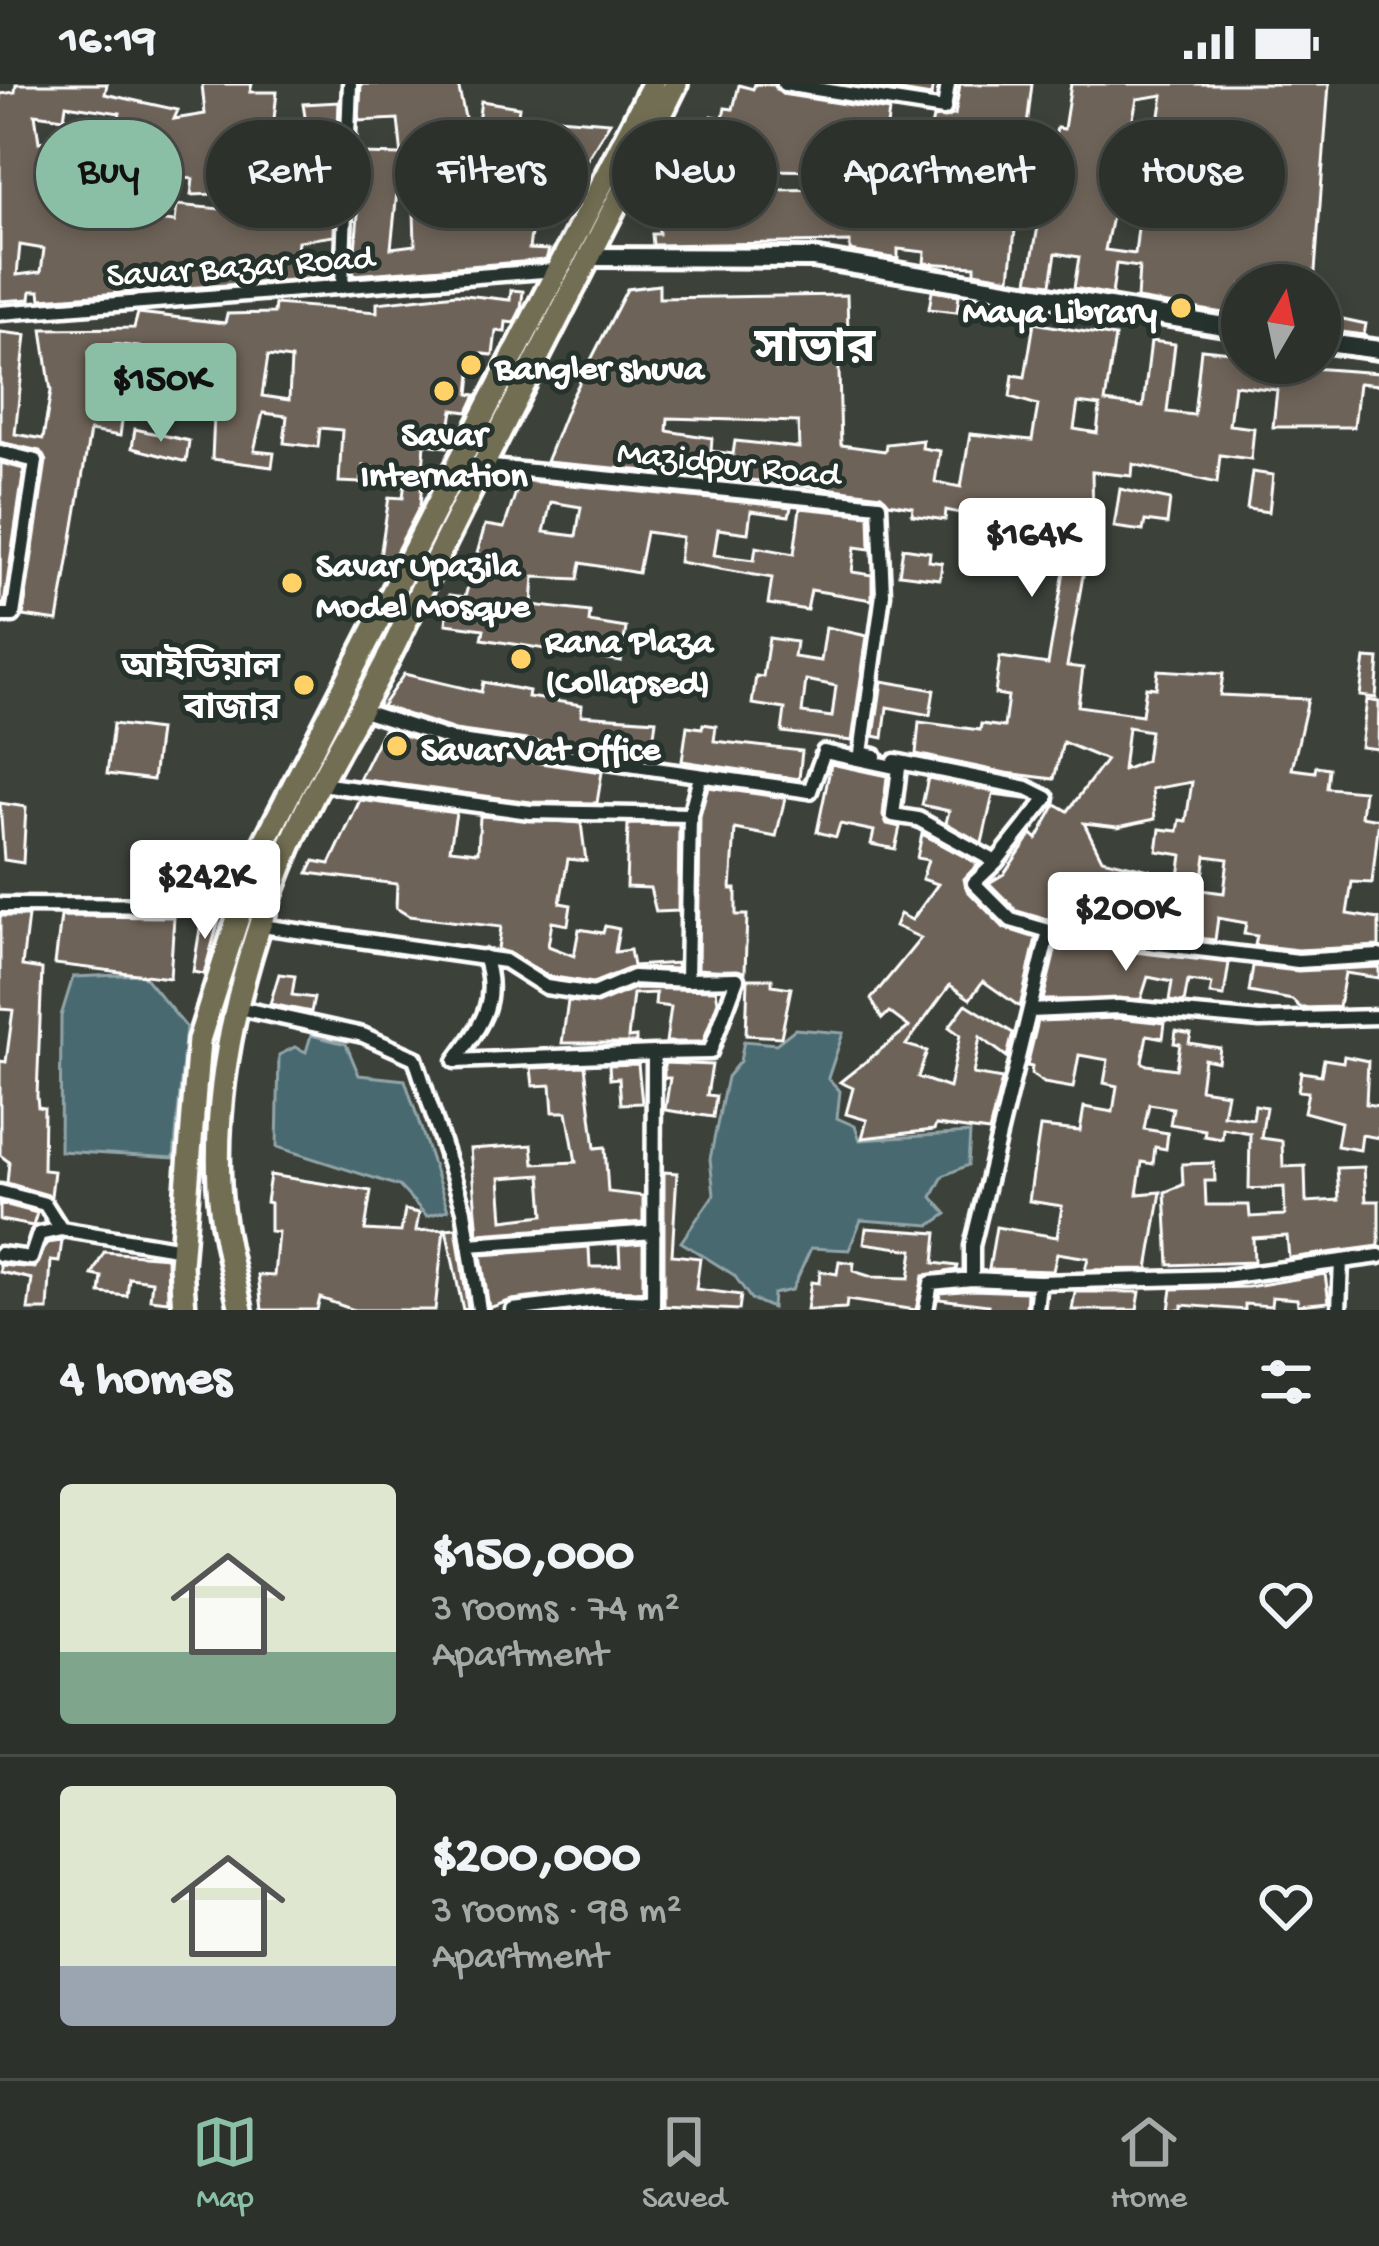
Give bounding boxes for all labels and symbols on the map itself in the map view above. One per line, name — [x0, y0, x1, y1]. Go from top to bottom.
street label: Savar Bazar Road — [105, 238, 379, 300]
north arrow — [1221, 264, 1341, 384]
place label: Maya Library — [963, 293, 1157, 336]
marker: Maya Library — [1168, 295, 1194, 321]
district label: সাভার — [754, 324, 877, 381]
pin: $150K — [77, 343, 245, 445]
place label: Bangler shuva — [494, 350, 706, 393]
marker: Bangler shuva — [458, 352, 484, 378]
marker: Savar Internation — [431, 378, 457, 404]
place label: Savar Internation — [360, 416, 528, 500]
street label: Mazidpur Road — [615, 433, 845, 500]
pin: $164K — [948, 498, 1116, 600]
place label: Savar Upazila Model Mosque — [316, 547, 531, 631]
marker: Savar Upazila Model Mosque — [279, 570, 305, 596]
place label: Rana Plaza (Collapsed) — [545, 623, 715, 707]
place label: আইডিয়াল বাজার — [120, 644, 281, 733]
marker: Rana Plaza (Collapsed) — [508, 646, 534, 672]
marker: আইডিয়াল বাজার — [291, 672, 317, 698]
place label: Savar Vat Office — [421, 731, 662, 774]
marker: Savar Vat Office — [384, 733, 410, 759]
pin: $242K — [121, 840, 289, 942]
pin: $200K — [1042, 872, 1210, 974]

